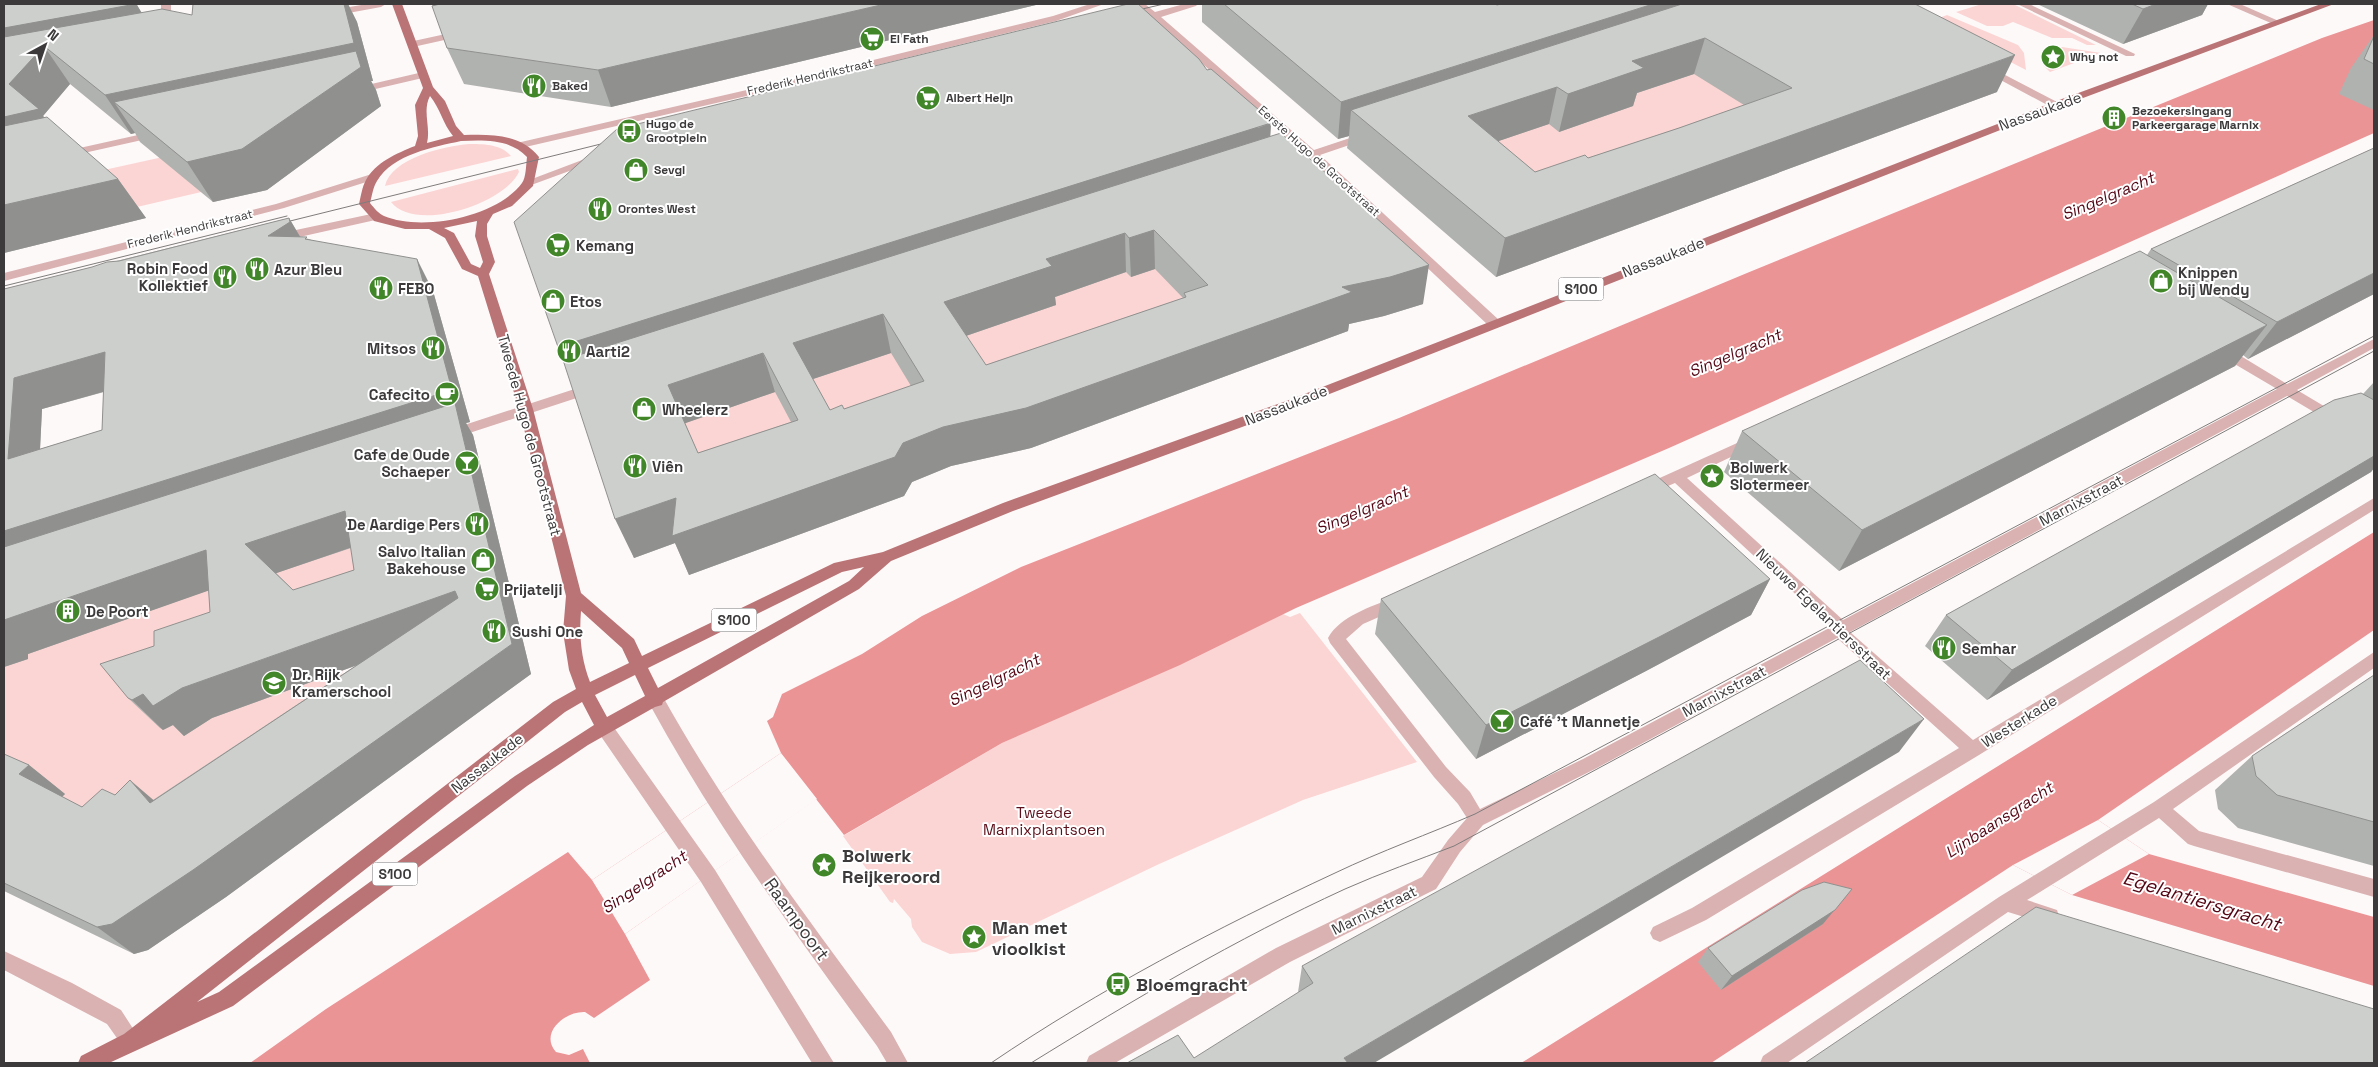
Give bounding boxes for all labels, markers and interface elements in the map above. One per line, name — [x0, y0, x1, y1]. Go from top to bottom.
north arrow — [20, 20, 70, 70]
text: N — [44, 25, 63, 45]
supermarket icon: El Fath — [859, 26, 885, 52]
place label: El Fath — [890, 31, 929, 47]
place icon: Why not — [2040, 44, 2066, 70]
place label: Why not — [2070, 49, 2119, 65]
street label: Frederik Hendrikstraat — [746, 55, 874, 99]
restaurant icon: Baked — [521, 73, 547, 99]
place label: Baked — [552, 78, 588, 94]
supermarket icon: Albert Heijn — [915, 85, 941, 111]
street label: Nassaukade — [1996, 87, 2084, 135]
place label: Albert Heijn — [946, 90, 1013, 106]
street label: Eerste Hugo de Grootstraat — [1255, 102, 1383, 220]
place label: Bezoekersingang Parkeergarage Marnix — [2132, 103, 2259, 133]
building icon: Bezoekersingang Parkeergarage Marnix — [2101, 105, 2127, 131]
place label: Hugo de Grootplein — [646, 116, 707, 146]
bus stop icon: Hugo de Grootplein — [616, 118, 642, 144]
shop icon: Sevgi — [623, 157, 649, 183]
place label: Sevgi — [654, 162, 685, 178]
water label: Singelgracht — [2058, 166, 2159, 225]
restaurant icon: Orontes West — [587, 196, 613, 222]
place label: Orontes West — [618, 201, 696, 217]
street label: Frederik Hendrikstraat — [126, 206, 254, 252]
supermarket icon: Kemang — [545, 232, 571, 258]
street label: Nassaukade — [1619, 233, 1707, 281]
place label: Kemang — [576, 236, 634, 255]
restaurant icon: Azur Bleu — [244, 256, 270, 282]
place label: Robin Food Kollektief — [127, 259, 208, 295]
place label: Azur Bleu — [274, 260, 342, 279]
place label: Knippen bij Wendy — [2178, 263, 2249, 299]
restaurant icon: Robin Food Kollektief — [212, 264, 238, 290]
shop icon: Knippen bij Wendy — [2148, 268, 2174, 294]
restaurant icon: FEBO — [368, 275, 394, 301]
road number: S100 — [1558, 278, 1604, 300]
place label: FEBO — [398, 279, 434, 298]
shop icon: Etos — [540, 288, 566, 314]
place label: Etos — [570, 292, 602, 311]
water label: Singelgracht — [1685, 323, 1786, 382]
street label: Tweede Hugo de Grootstraat — [494, 332, 566, 538]
restaurant icon: Mitsos — [420, 335, 446, 361]
restaurant icon: Aarti2 — [556, 338, 582, 364]
place label: Mitsos — [367, 339, 416, 358]
place label: Aarti2 — [586, 342, 630, 361]
cafe icon: Cafecito — [434, 381, 460, 407]
street label: Nassaukade — [1242, 381, 1330, 429]
place label: Cafecito — [369, 385, 430, 404]
shop icon: Wheelerz — [631, 396, 657, 422]
place label: Wheelerz — [662, 400, 729, 419]
place label: Cafe de Oude Schaeper — [354, 445, 450, 481]
bar icon: Cafe de Oude Schaeper — [454, 450, 480, 476]
restaurant icon: Viên — [622, 453, 648, 479]
place label: Viên — [652, 457, 683, 476]
place label: Bolwerk Slotermeer — [1730, 458, 1809, 494]
place icon: Bolwerk Slotermeer — [1699, 463, 1725, 489]
street label: Marnixstraat — [2036, 470, 2126, 530]
water label: Singelgracht — [1312, 480, 1413, 539]
restaurant icon: De Aardige Pers — [464, 511, 490, 537]
place label: De Aardige Pers — [347, 515, 460, 534]
place label: Salvo Italian Bakehouse — [378, 542, 466, 578]
street label: Nieuwe Egelantiersstraat — [1752, 544, 1896, 684]
shop icon: Salvo Italian Bakehouse — [470, 547, 496, 573]
supermarket icon: Prijatelji — [474, 576, 500, 602]
place label: Prijatelji — [504, 580, 562, 599]
building icon: De Poort — [55, 598, 81, 624]
place label: De Poort — [86, 602, 149, 621]
road number: S100 — [712, 608, 756, 632]
restaurant icon: Sushi One — [481, 618, 507, 644]
place label: Sushi One — [512, 622, 584, 641]
restaurant icon: Semhar — [1931, 635, 1957, 661]
place label: Semhar — [1962, 639, 2016, 658]
water label: Singelgracht — [945, 648, 1044, 711]
street label: Marnixstraat — [1679, 661, 1769, 721]
place label: Dr. Rijk Kramerschool — [292, 665, 391, 701]
school or university icon: Dr. Rijk Kramerschool — [261, 670, 287, 696]
street label: Westerkade — [1978, 690, 2060, 752]
bar icon: Café 't Mannetje — [1489, 708, 1515, 734]
place label: Café 't Mannetje — [1520, 712, 1640, 731]
street label: Nassaukade — [447, 729, 527, 797]
water label: Lijnbaansgracht — [1941, 776, 2058, 863]
park label: Tweede Marnixplantsoen — [983, 803, 1105, 839]
place label: Bolwerk Reijkeroord — [842, 844, 941, 888]
water label: Singelgracht — [597, 845, 692, 918]
place icon: Bolwerk Reijkeroord — [811, 852, 837, 878]
road number: S100 — [372, 862, 418, 886]
water label: Egelantiersgracht — [2120, 865, 2286, 938]
street label: Raampoort — [759, 873, 835, 965]
street label: Marnixstraat — [1328, 881, 1420, 939]
place label: Man met vioolkist — [992, 916, 1068, 960]
place icon: Man met vioolkist — [961, 924, 987, 950]
bus stop icon: Bloemgracht — [1105, 971, 1131, 997]
place label: Bloemgracht — [1136, 973, 1248, 996]

